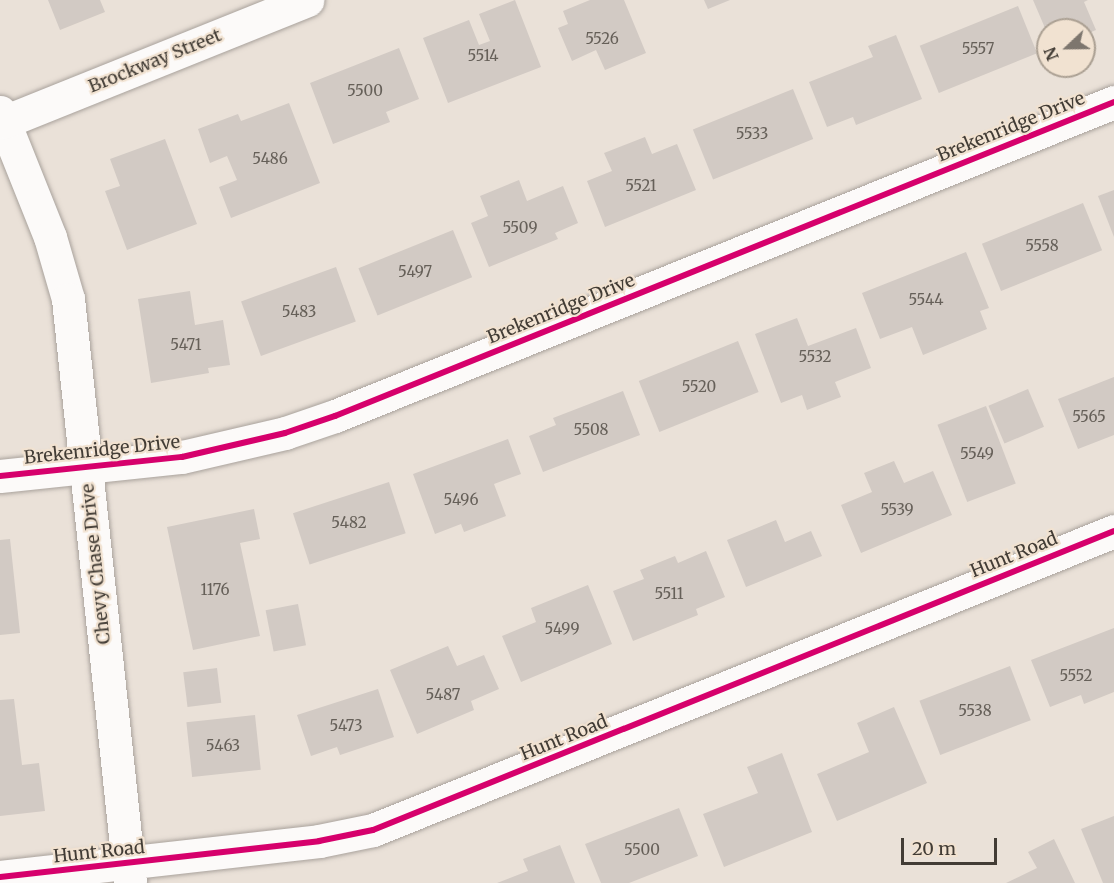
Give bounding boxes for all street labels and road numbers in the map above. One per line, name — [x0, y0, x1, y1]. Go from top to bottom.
street label: Brockway Street — [85, 24, 225, 98]
street label: Brekenridge Drive — [934, 88, 1088, 166]
street label: Brekenridge Drive — [484, 270, 638, 348]
street label: Brekenridge Drive — [23, 431, 181, 469]
street label: Chevy Chase Drive — [77, 483, 115, 645]
street label: Hunt Road — [967, 528, 1061, 582]
street label: Hunt Road — [517, 711, 611, 765]
street label: Hunt Road — [52, 836, 146, 868]

